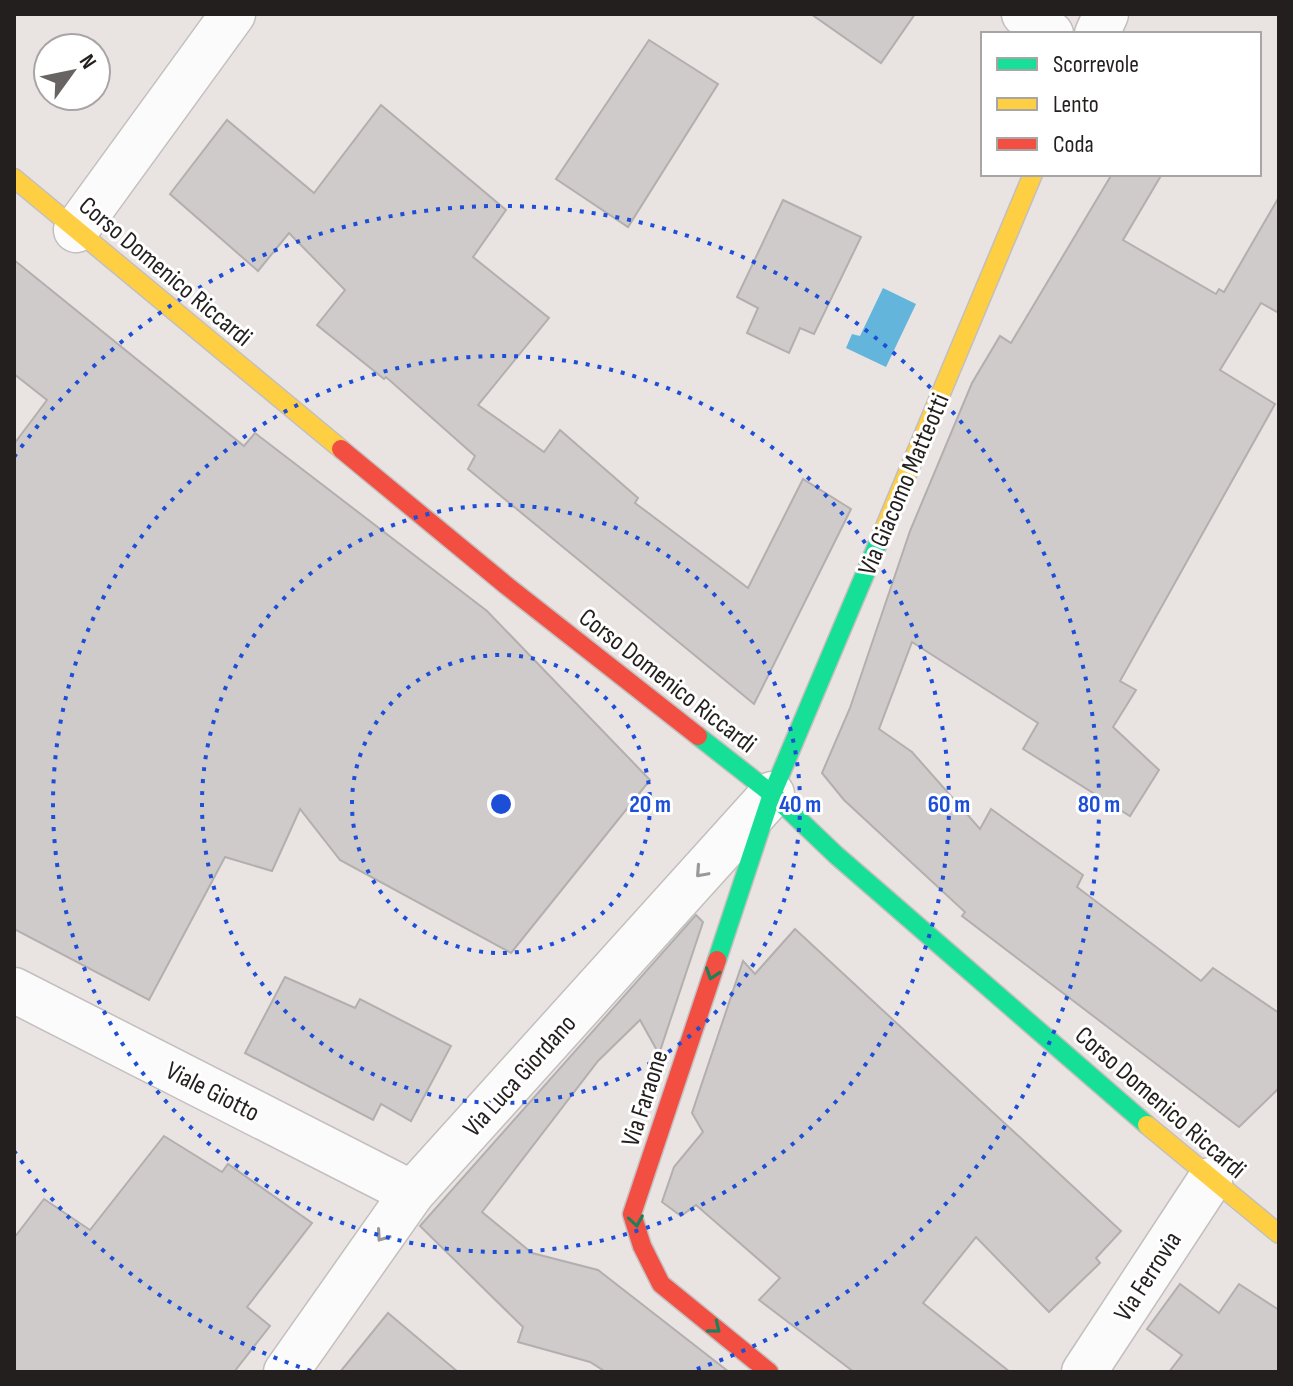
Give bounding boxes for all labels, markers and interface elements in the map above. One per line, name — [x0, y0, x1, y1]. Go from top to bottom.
north arrow — [32, 32, 112, 112]
legend — [981, 32, 1261, 176]
text: N — [73, 50, 102, 74]
text: Scorrevole — [1053, 50, 1139, 79]
text: Lento — [1053, 90, 1099, 119]
text: Coda — [1053, 130, 1094, 159]
street label: Corso Domenico Riccardi — [72, 191, 258, 354]
street label: Via Giacomo Matteotti — [852, 389, 957, 580]
street label: Corso Domenico Riccardi — [572, 602, 762, 760]
centre of rings — [487, 790, 515, 818]
text: 20 m — [629, 790, 671, 819]
text: 40 m — [779, 790, 821, 819]
text: 60 m — [928, 790, 970, 819]
text: 80 m — [1078, 790, 1120, 819]
one-way arrow — [696, 863, 711, 878]
one-way arrow — [706, 967, 722, 981]
street label: Via Luca Giordano — [457, 1008, 583, 1144]
street label: Corso Domenico Riccardi — [1068, 1020, 1252, 1186]
street label: Via Faraone — [615, 1046, 676, 1151]
street label: Viale Giotto — [160, 1056, 264, 1129]
one-way arrow — [627, 1214, 644, 1228]
street label: Via Ferrovia — [1108, 1226, 1189, 1327]
one-way arrow — [377, 1227, 392, 1241]
one-way arrow — [706, 1318, 720, 1333]

